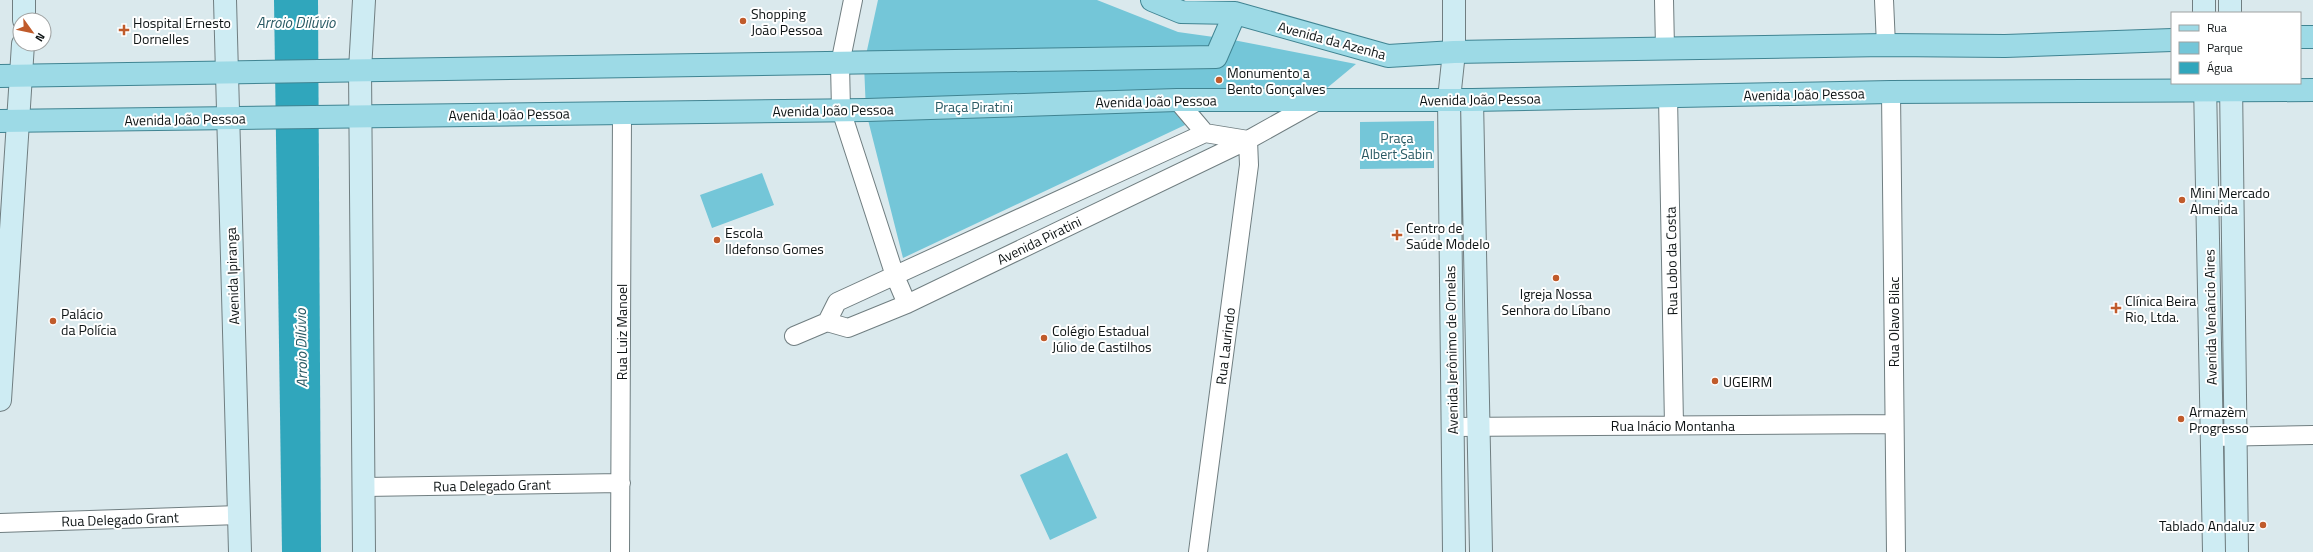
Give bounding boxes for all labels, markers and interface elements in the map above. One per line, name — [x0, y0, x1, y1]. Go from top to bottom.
place label: Shopping João Pessoa — [751, 3, 823, 40]
water label: Arroio Dilúvio — [256, 11, 336, 34]
north arrow — [12, 12, 52, 52]
place label: Hospital Ernesto Dornelles — [133, 12, 231, 49]
legend — [2171, 12, 2301, 84]
street label: Avenida da Azenha — [1276, 15, 1388, 65]
marker: Shopping João Pessoa — [738, 16, 748, 26]
text: Rua — [2207, 18, 2227, 37]
marker: Hospital Ernesto Dornelles — [118, 24, 130, 36]
text: N — [32, 30, 49, 45]
text: Parque — [2207, 38, 2243, 57]
text: Água — [2207, 58, 2233, 77]
place label: Monumento a Bento Gonçalves — [1227, 62, 1326, 99]
marker: Monumento a Bento Gonçalves — [1214, 75, 1224, 85]
street label: Avenida João Pessoa — [1743, 82, 1865, 106]
street label: Avenida João Pessoa — [1419, 87, 1541, 111]
street label: Avenida João Pessoa — [1095, 89, 1217, 113]
park label: Praça Piratini — [935, 96, 1013, 117]
street label: Avenida João Pessoa — [772, 98, 894, 122]
street label: Avenida João Pessoa — [448, 102, 570, 126]
street label: Avenida João Pessoa — [124, 107, 246, 131]
park label: Praça Albert Sabin — [1361, 127, 1433, 164]
place label: Mini Mercado Almeida — [2190, 182, 2270, 219]
marker: Mini Mercado Almeida — [2177, 195, 2187, 205]
street label: Rua Lobo da Costa — [1660, 206, 1682, 316]
street label: Avenida Piratini — [993, 210, 1085, 270]
place label: Centro de Saúde Modelo — [1406, 217, 1490, 254]
place label: Escola Ildefonso Gomes — [725, 222, 824, 259]
street label: Avenida Ipiranga — [220, 227, 244, 325]
marker: Centro de Saúde Modelo — [1391, 229, 1403, 241]
marker: Escola Ildefonso Gomes — [712, 235, 722, 245]
street label: Avenida Venâncio Aires — [2198, 249, 2222, 385]
street label: Avenida Jerônimo de Ornelas — [1439, 265, 1463, 435]
marker: Igreja Nossa Senhora do Líbano — [1551, 273, 1561, 283]
street label: Rua Olavo Bilac — [1883, 277, 1904, 367]
place label: Igreja Nossa Senhora do Líbano — [1501, 283, 1611, 320]
street label: Rua Luiz Manoel — [611, 284, 632, 380]
place label: Clínica Beira Rio, Ltda. — [2125, 290, 2196, 327]
marker: Clínica Beira Rio, Ltda. — [2110, 302, 2122, 314]
place label: Palácio da Polícia — [61, 303, 117, 340]
street label: Rua Laurindo — [1210, 306, 1240, 386]
water label: Arroio Dilúvio — [289, 308, 313, 388]
marker: Palácio da Polícia — [48, 316, 58, 326]
place label: Colégio Estadual Júlio de Castilhos — [1052, 320, 1152, 357]
marker: Colégio Estadual Júlio de Castilhos — [1039, 333, 1049, 343]
place label: UGEIRM — [1723, 371, 1772, 392]
marker: UGEIRM — [1710, 376, 1720, 386]
place label: Armazèm Progresso — [2189, 401, 2249, 438]
marker: Armazèm Progresso — [2176, 414, 2186, 424]
street label: Rua Inácio Montanha — [1611, 415, 1735, 436]
street label: Rua Delegado Grant — [433, 473, 551, 497]
street label: Rua Delegado Grant — [61, 506, 179, 532]
place label: Tablado Andaluz — [2159, 515, 2255, 536]
marker: Tablado Andaluz — [2258, 520, 2268, 530]

